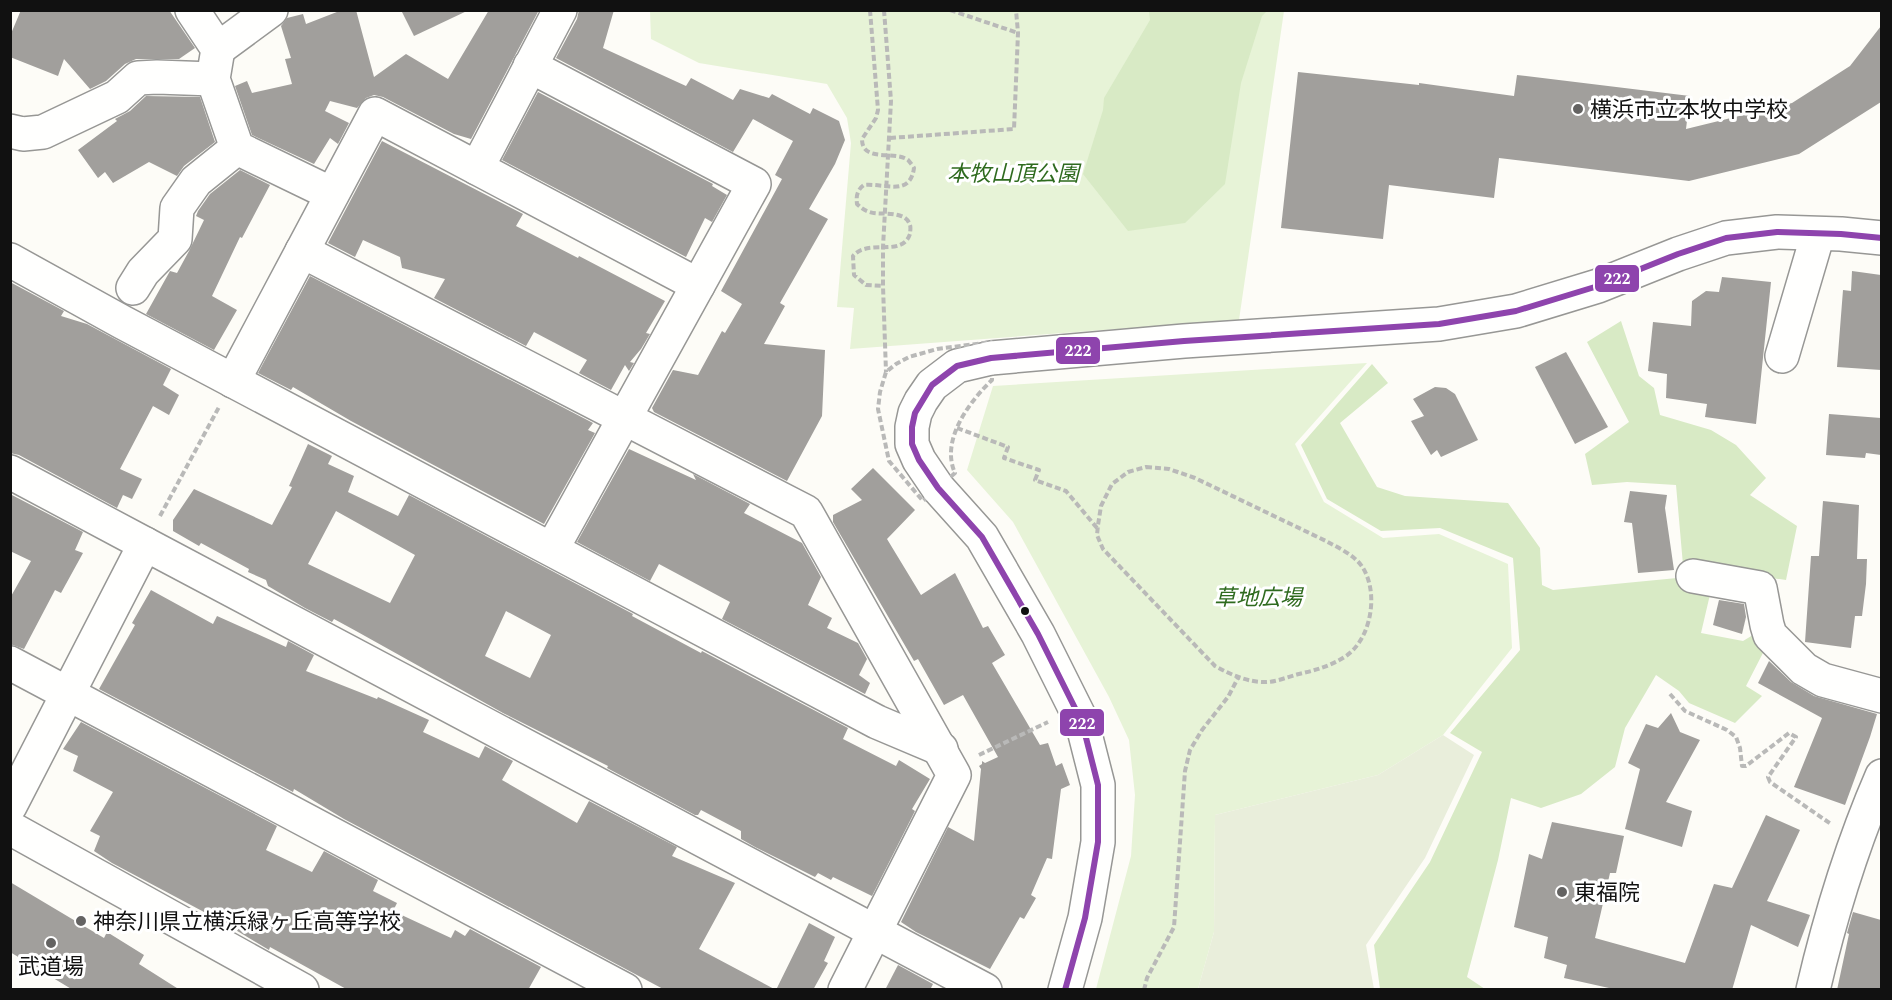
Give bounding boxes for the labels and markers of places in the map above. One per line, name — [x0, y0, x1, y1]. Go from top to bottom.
place label: 横浜市立本牧中学校 — [1590, 94, 1788, 127]
marker: 横浜市立本牧中学校 — [1571, 102, 1585, 116]
unlabelled marker — [1019, 605, 1031, 617]
place label: 東福院 — [1574, 877, 1640, 910]
marker: 東福院 — [1555, 885, 1569, 899]
place label: 神奈川県立横浜緑ヶ丘高等学校 — [93, 906, 401, 939]
marker: 神奈川県立横浜緑ヶ丘高等学校 — [74, 914, 88, 928]
marker: 武道場 — [44, 936, 58, 950]
place label: 武道場 — [18, 951, 84, 984]

